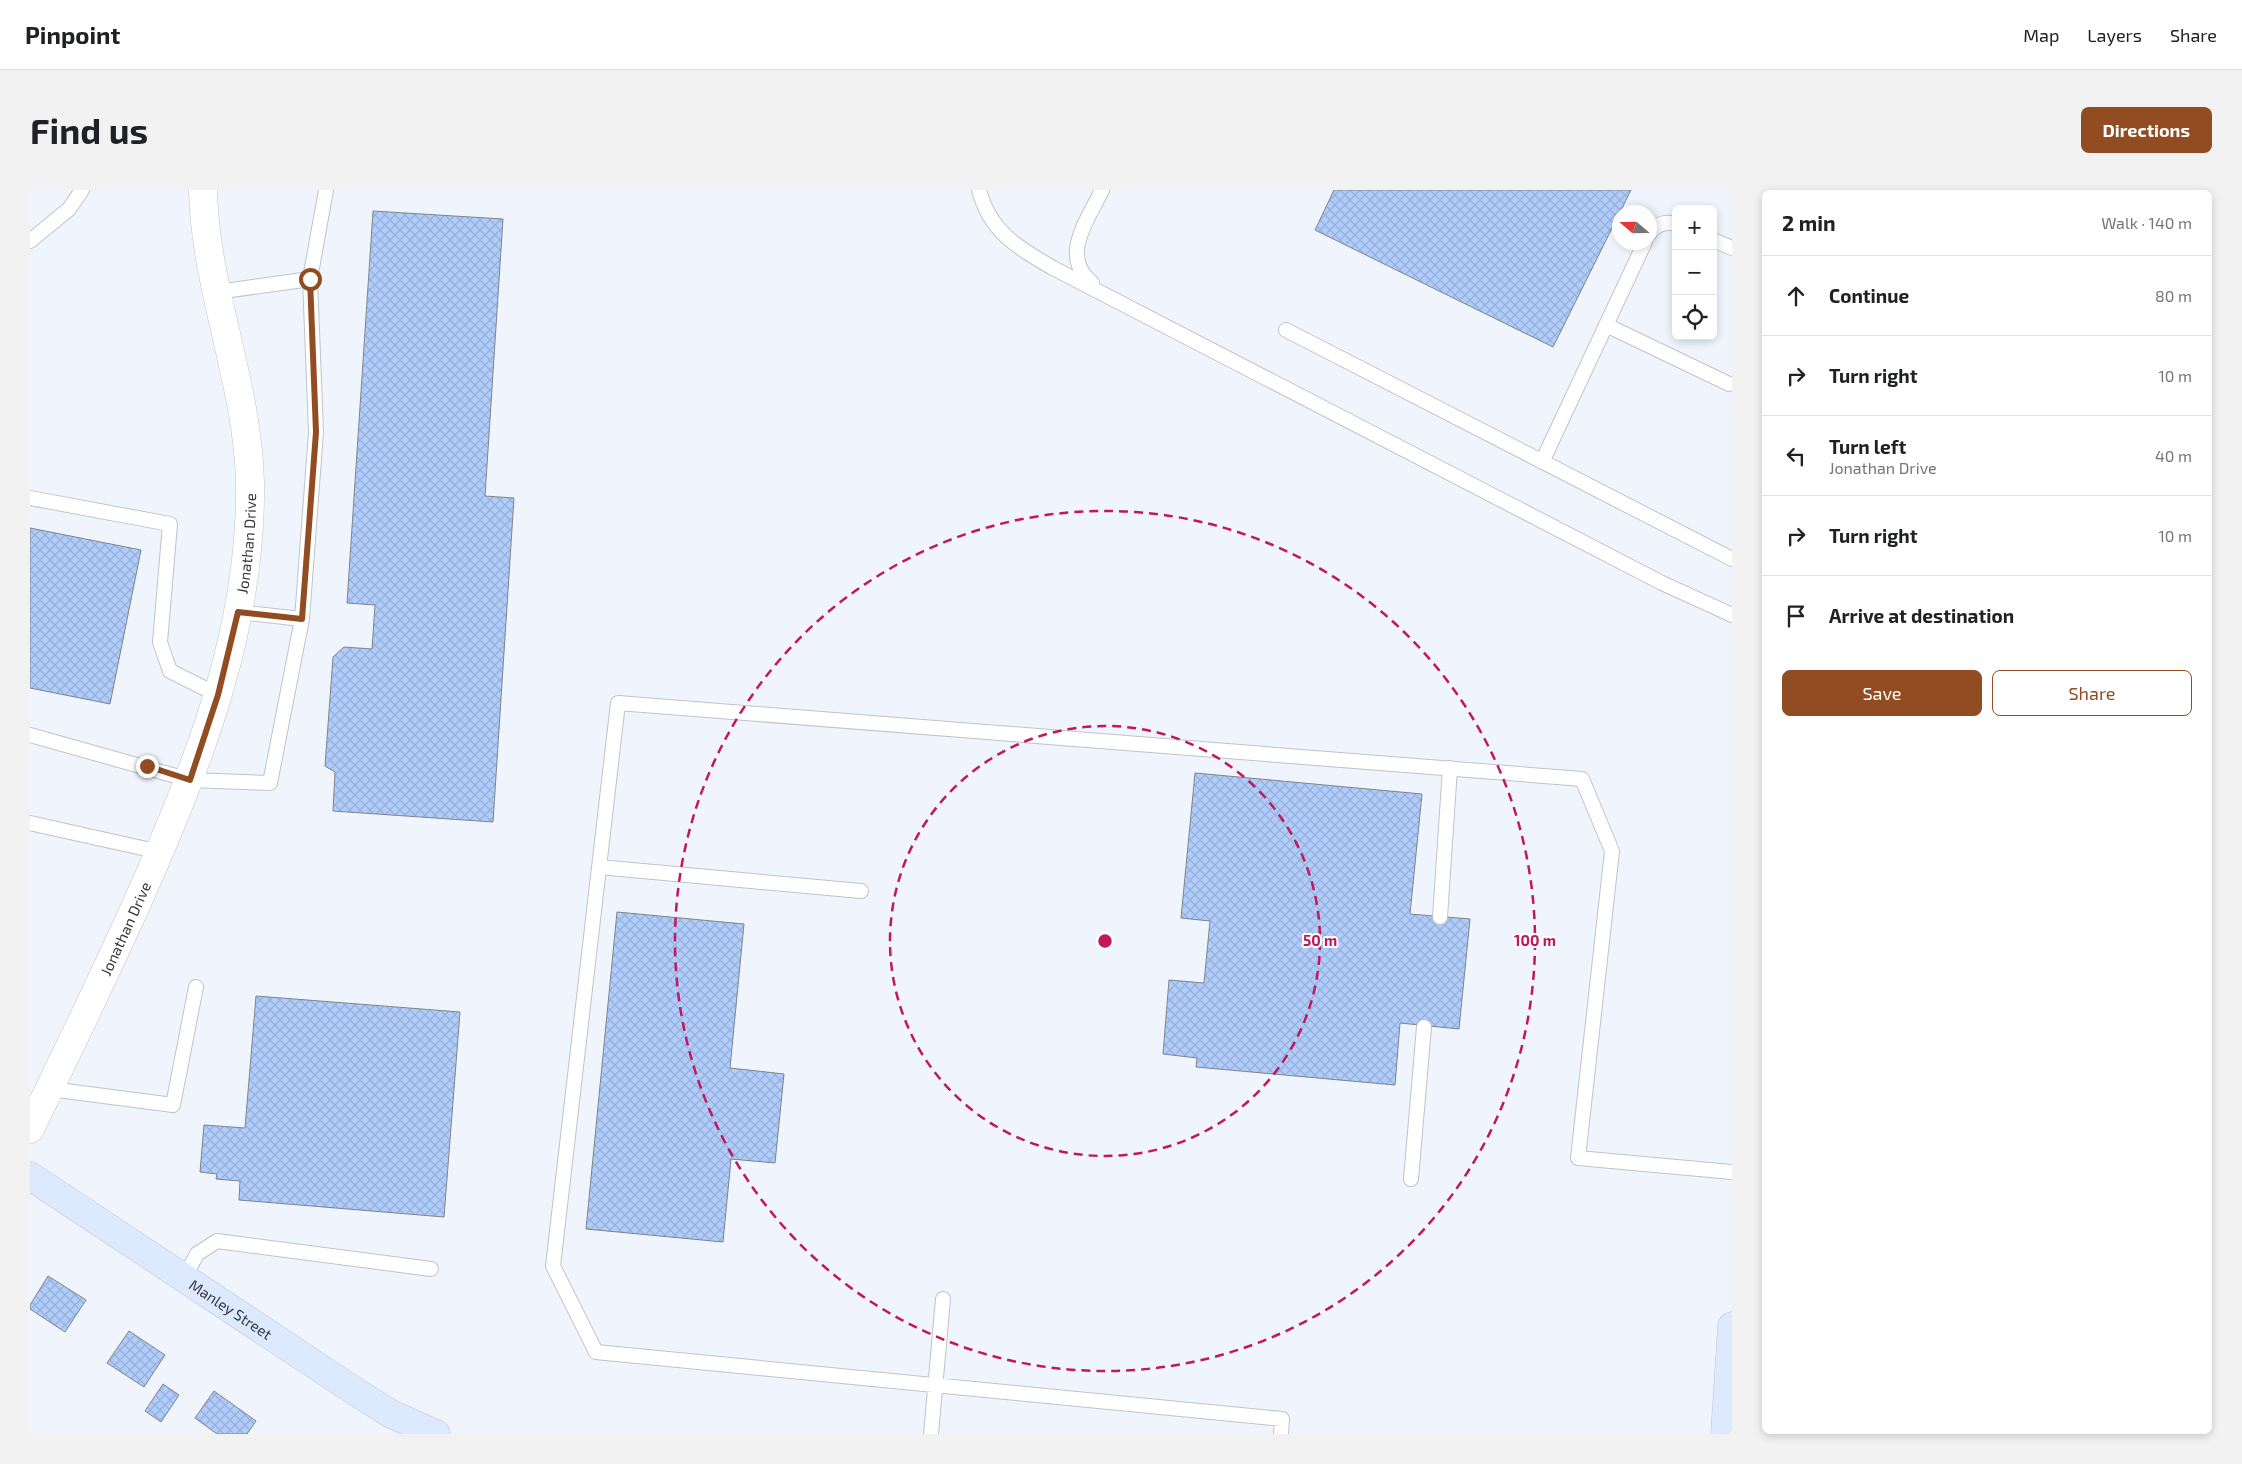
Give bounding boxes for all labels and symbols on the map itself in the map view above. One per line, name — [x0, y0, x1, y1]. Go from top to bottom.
north arrow — [1612, 205, 1657, 250]
route start — [299, 268, 322, 291]
street label: Jonathan Drive — [233, 493, 259, 595]
route end — [136, 755, 159, 778]
street label: Jonathan Drive — [96, 879, 154, 978]
text: 50 m — [1303, 931, 1337, 949]
text: 100 m — [1514, 931, 1556, 949]
centre of rings — [1096, 932, 1114, 950]
street label: Manley Street — [186, 1275, 276, 1343]

